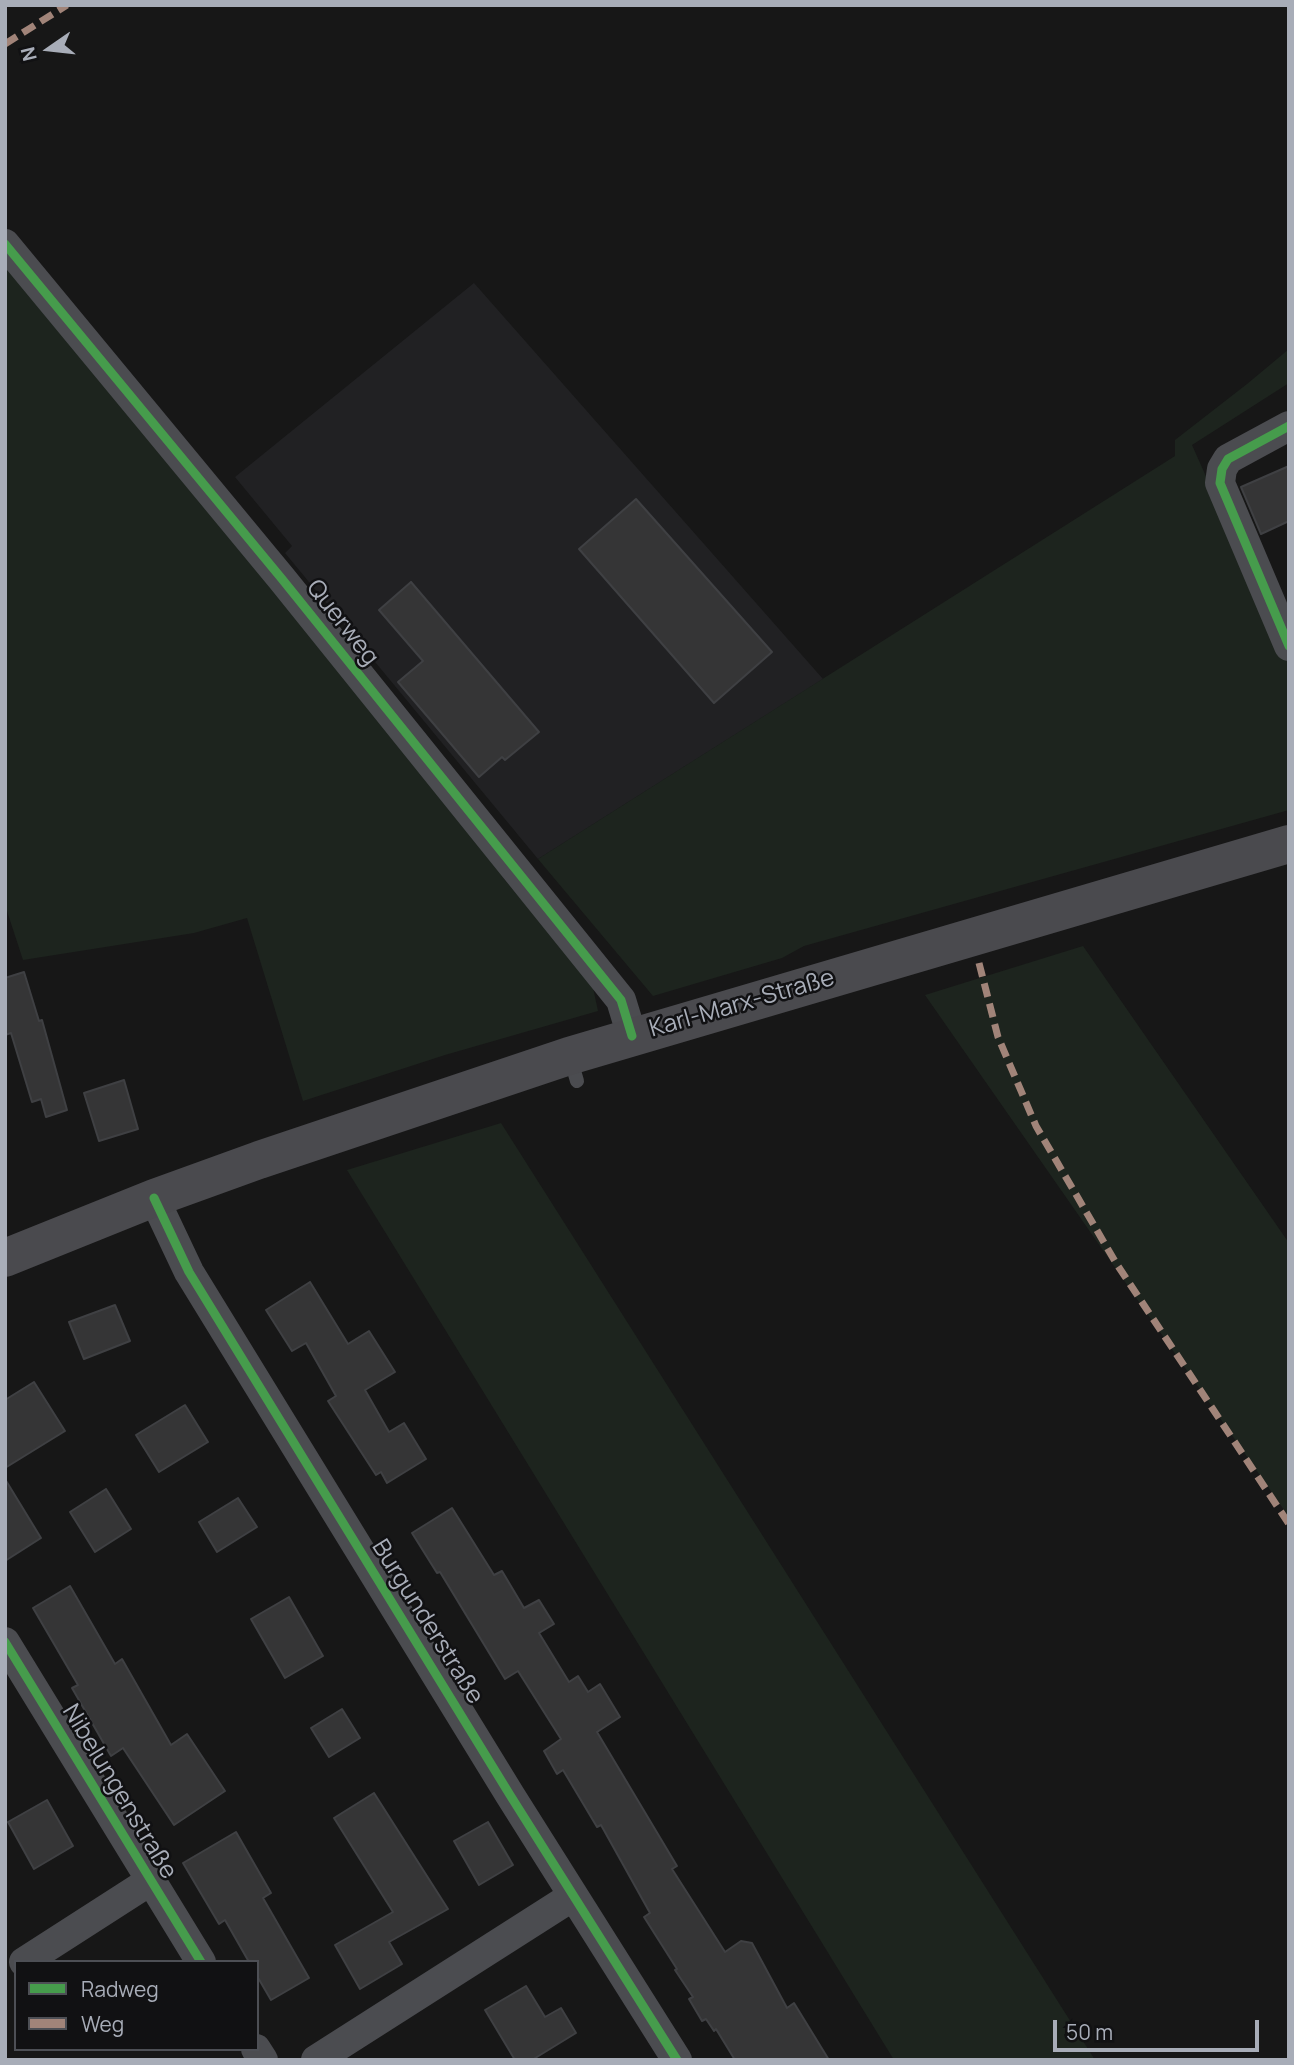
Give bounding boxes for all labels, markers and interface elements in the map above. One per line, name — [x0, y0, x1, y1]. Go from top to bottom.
north arrow — [14, 14, 84, 84]
text: N — [14, 44, 43, 64]
street label: Querweg — [300, 575, 384, 671]
street label: Karl-Marx-Straße — [646, 964, 838, 1044]
street label: Burgunderstraße — [365, 1535, 489, 1709]
street label: Nibelungenstraße — [56, 1699, 182, 1885]
legend — [14, 1960, 259, 2051]
text: Radweg — [81, 1975, 159, 2003]
scale bar — [1056, 2006, 1262, 2050]
text: Weg — [81, 2010, 124, 2038]
text: 50 m — [1066, 2018, 1113, 2046]

